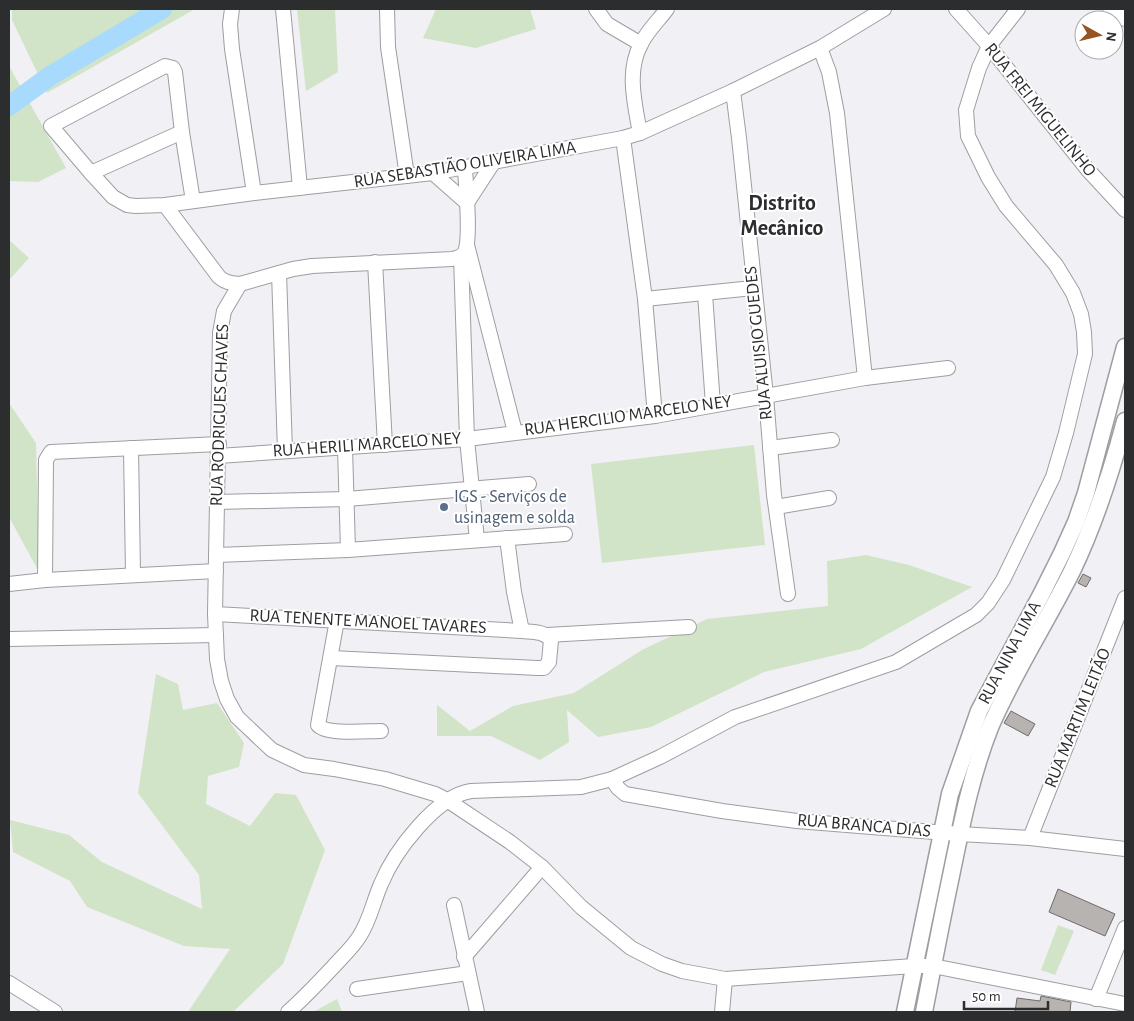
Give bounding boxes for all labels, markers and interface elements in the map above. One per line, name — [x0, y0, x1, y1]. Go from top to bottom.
north arrow — [1074, 10, 1124, 60]
text: N — [1103, 31, 1118, 42]
street label: RUA FREI MIGUELINHO — [981, 40, 1099, 180]
street label: RUA SEBASTIÃO OLIVEIRA LIMA — [352, 135, 578, 191]
district label: Distrito Mecânico — [741, 192, 824, 239]
street label: RUA ALUISIO GUEDES — [742, 265, 776, 421]
street label: RUA RODRIGUES CHAVES — [208, 323, 232, 507]
street label: RUA HERCILIO MARCELO NEY — [523, 392, 733, 439]
street label: RUA HERILI MARCELO NEY — [272, 429, 463, 461]
place label: IGS - Serviços de usinagem e solda — [454, 488, 575, 527]
marker: IGS - Serviços de usinagem e solda — [438, 501, 450, 513]
street label: RUA NINA LIMA — [975, 598, 1045, 707]
street label: RUA TENENTE MANOEL TAVARES — [249, 607, 487, 637]
street label: RUA MARTIM LEITÃO — [1039, 644, 1114, 790]
street label: RUA BRANCA DIAS — [796, 811, 932, 841]
scale bar — [964, 978, 1048, 1010]
text: 50 m — [972, 989, 1001, 1004]

